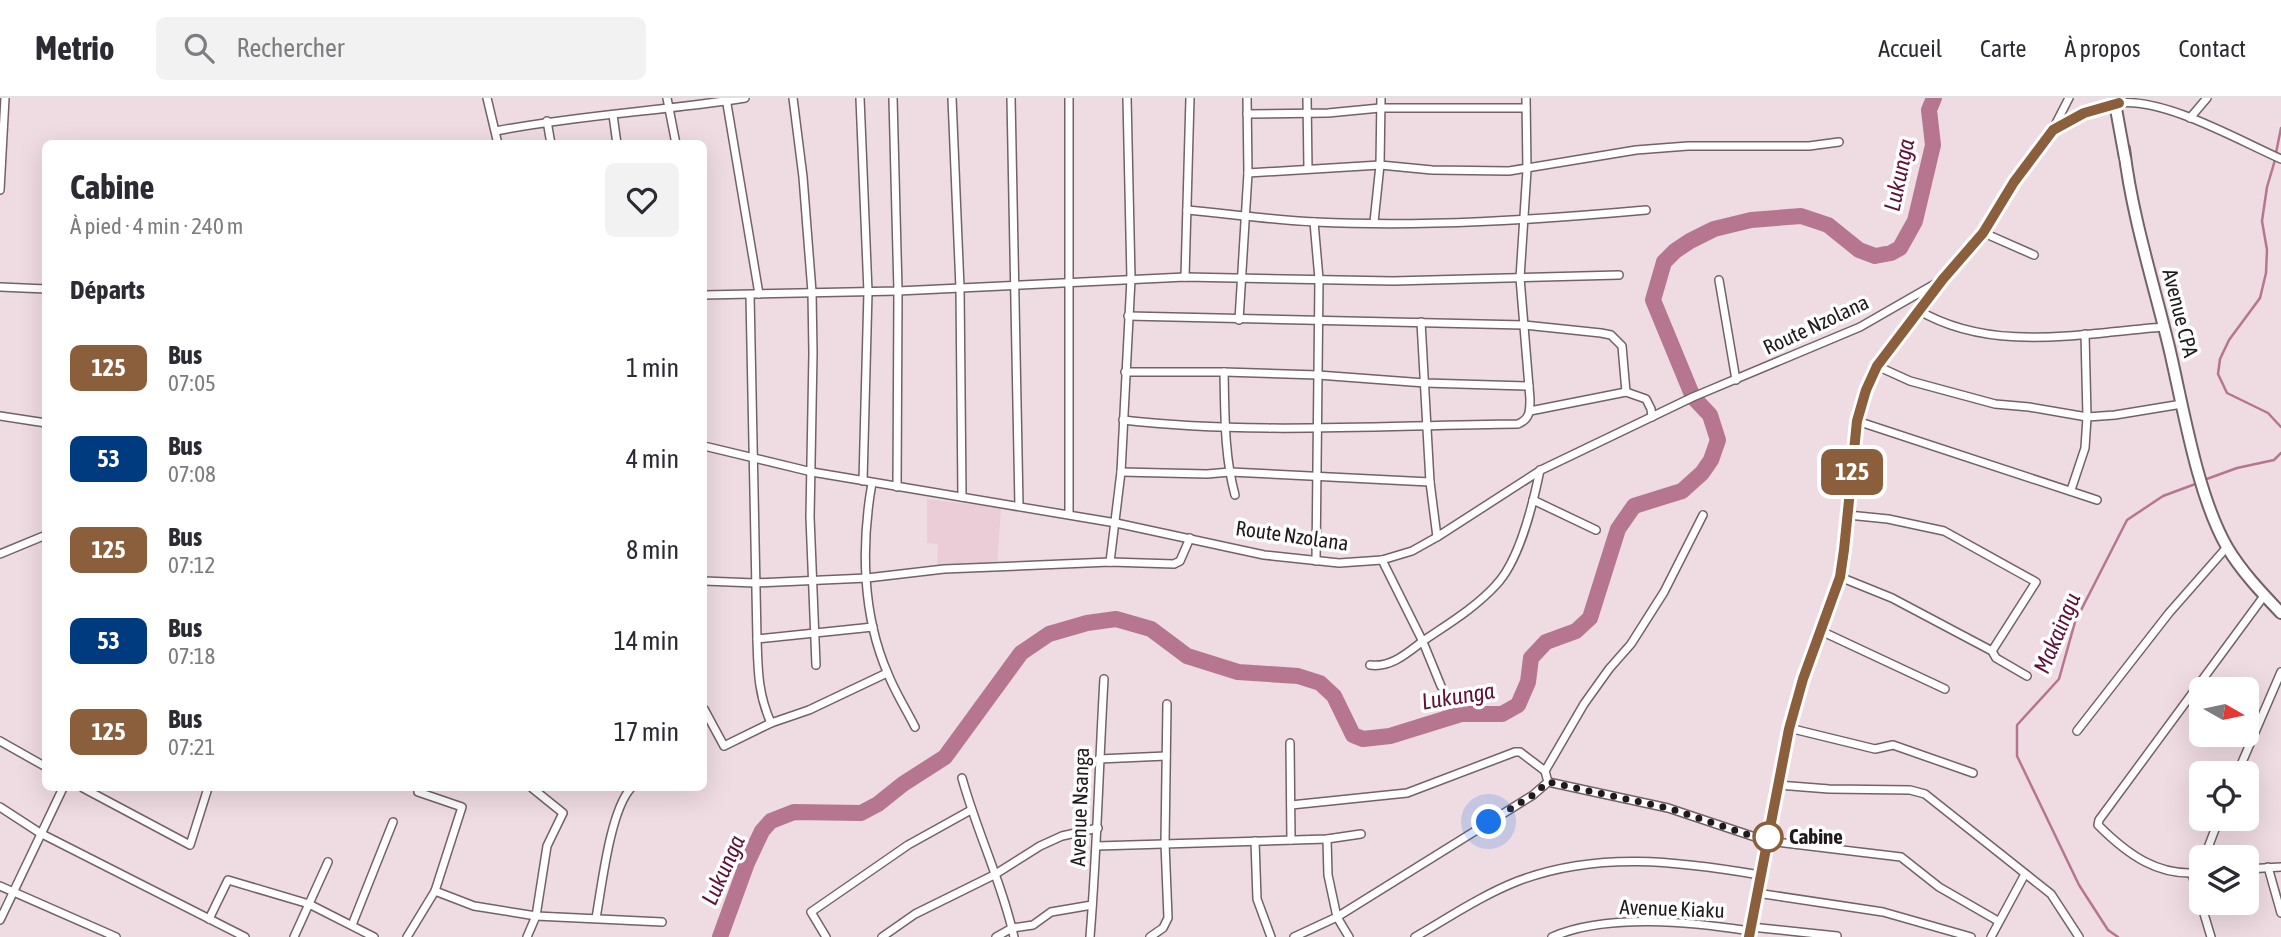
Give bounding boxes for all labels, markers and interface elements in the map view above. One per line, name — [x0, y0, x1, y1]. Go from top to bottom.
search box — [156, 17, 646, 80]
text: Metrio — [35, 29, 114, 67]
icon: search — [180, 29, 218, 67]
text: Rechercher — [236, 33, 345, 63]
text: Accueil — [1878, 35, 1942, 62]
text: Carte — [1980, 35, 2026, 62]
text: À propos — [2064, 35, 2140, 62]
text: Contact — [2178, 35, 2246, 62]
water label: Lukunga — [1879, 136, 1919, 214]
button: heart — [605, 163, 679, 237]
text: Cabine — [70, 168, 154, 206]
text: À pied · 4 min · 240 m — [70, 213, 243, 239]
street label: Avenue CPA — [2158, 266, 2204, 360]
text: Départs — [70, 275, 145, 305]
street label: Route Nzolana — [1759, 289, 1872, 359]
text: Bus — [168, 340, 202, 370]
text: 1 min — [626, 353, 679, 383]
text: 125 — [92, 354, 125, 381]
text: 07:05 — [168, 370, 216, 396]
text: Bus — [168, 431, 202, 461]
text: 4 min — [626, 444, 679, 474]
text: 53 — [97, 445, 120, 472]
line badge: 125 — [1812, 449, 1892, 495]
text: 125 — [1835, 458, 1869, 485]
text: 07:08 — [168, 461, 216, 487]
street label: Route Nzolana — [1234, 515, 1350, 555]
text: Bus — [168, 522, 202, 552]
text: 8 min — [626, 535, 679, 565]
text: 125 — [92, 536, 125, 563]
text: 07:12 — [168, 552, 215, 578]
water label: Makaingu — [2028, 589, 2086, 677]
text: Bus — [168, 613, 202, 643]
text: 14 min — [614, 626, 679, 656]
text: 53 — [97, 627, 120, 654]
text: 07:18 — [168, 643, 215, 669]
water label: Lukunga — [1420, 677, 1497, 715]
north arrow — [2189, 677, 2259, 747]
map controls — [2189, 677, 2259, 915]
text: Bus — [168, 704, 202, 734]
text: 17 min — [614, 717, 679, 747]
text: 125 — [92, 718, 125, 745]
text: 07:21 — [168, 734, 215, 760]
street label: Avenue Nsanga — [1065, 747, 1093, 867]
button: locate — [2189, 761, 2259, 831]
your location — [1471, 804, 1506, 839]
marker: Cabine — [1753, 822, 1783, 852]
place label: Cabine — [1789, 824, 1843, 848]
water label: Lukunga — [696, 831, 750, 909]
button: layers — [2189, 845, 2259, 915]
street label: Avenue Kiaku — [1619, 894, 1725, 922]

